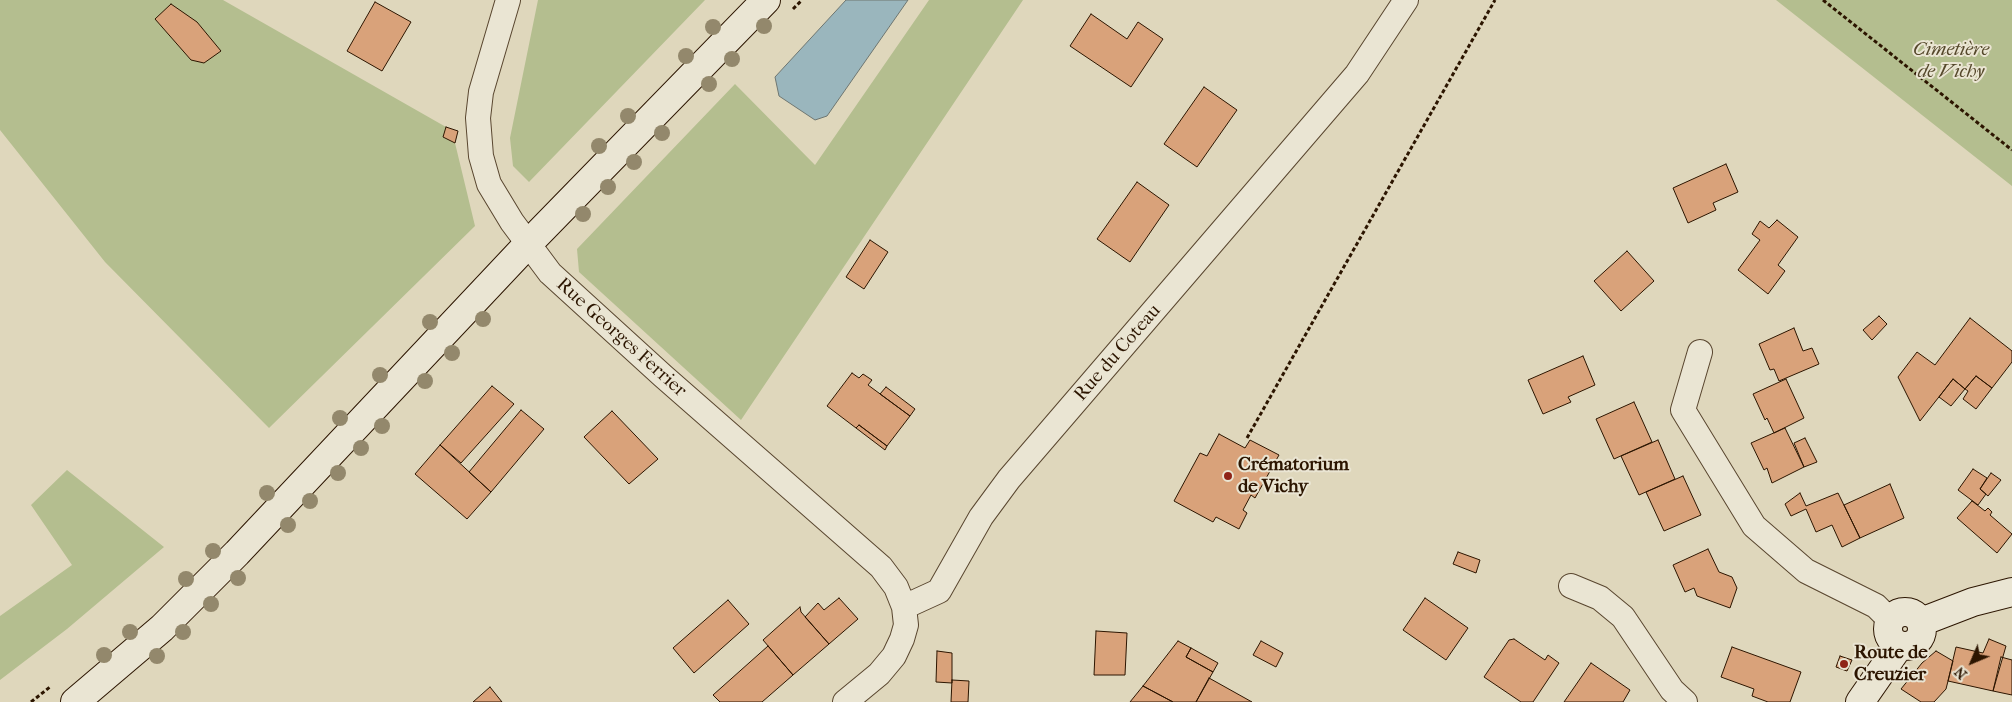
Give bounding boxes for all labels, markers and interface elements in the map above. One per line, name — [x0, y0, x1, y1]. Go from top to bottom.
park label: Cimetière de Vichy — [1913, 39, 1989, 83]
street label: Rue Georges Ferrier — [551, 274, 691, 402]
street label: Rue du Coteau — [1070, 300, 1166, 406]
place label: Crématorium de Vichy — [1238, 454, 1349, 498]
marker: Crématorium de Vichy — [1222, 470, 1234, 482]
north arrow — [1947, 637, 1997, 687]
place label: Route de Creuzier — [1854, 642, 1928, 686]
marker: Route de Creuzier — [1838, 658, 1850, 670]
text: N — [1951, 663, 1971, 683]

